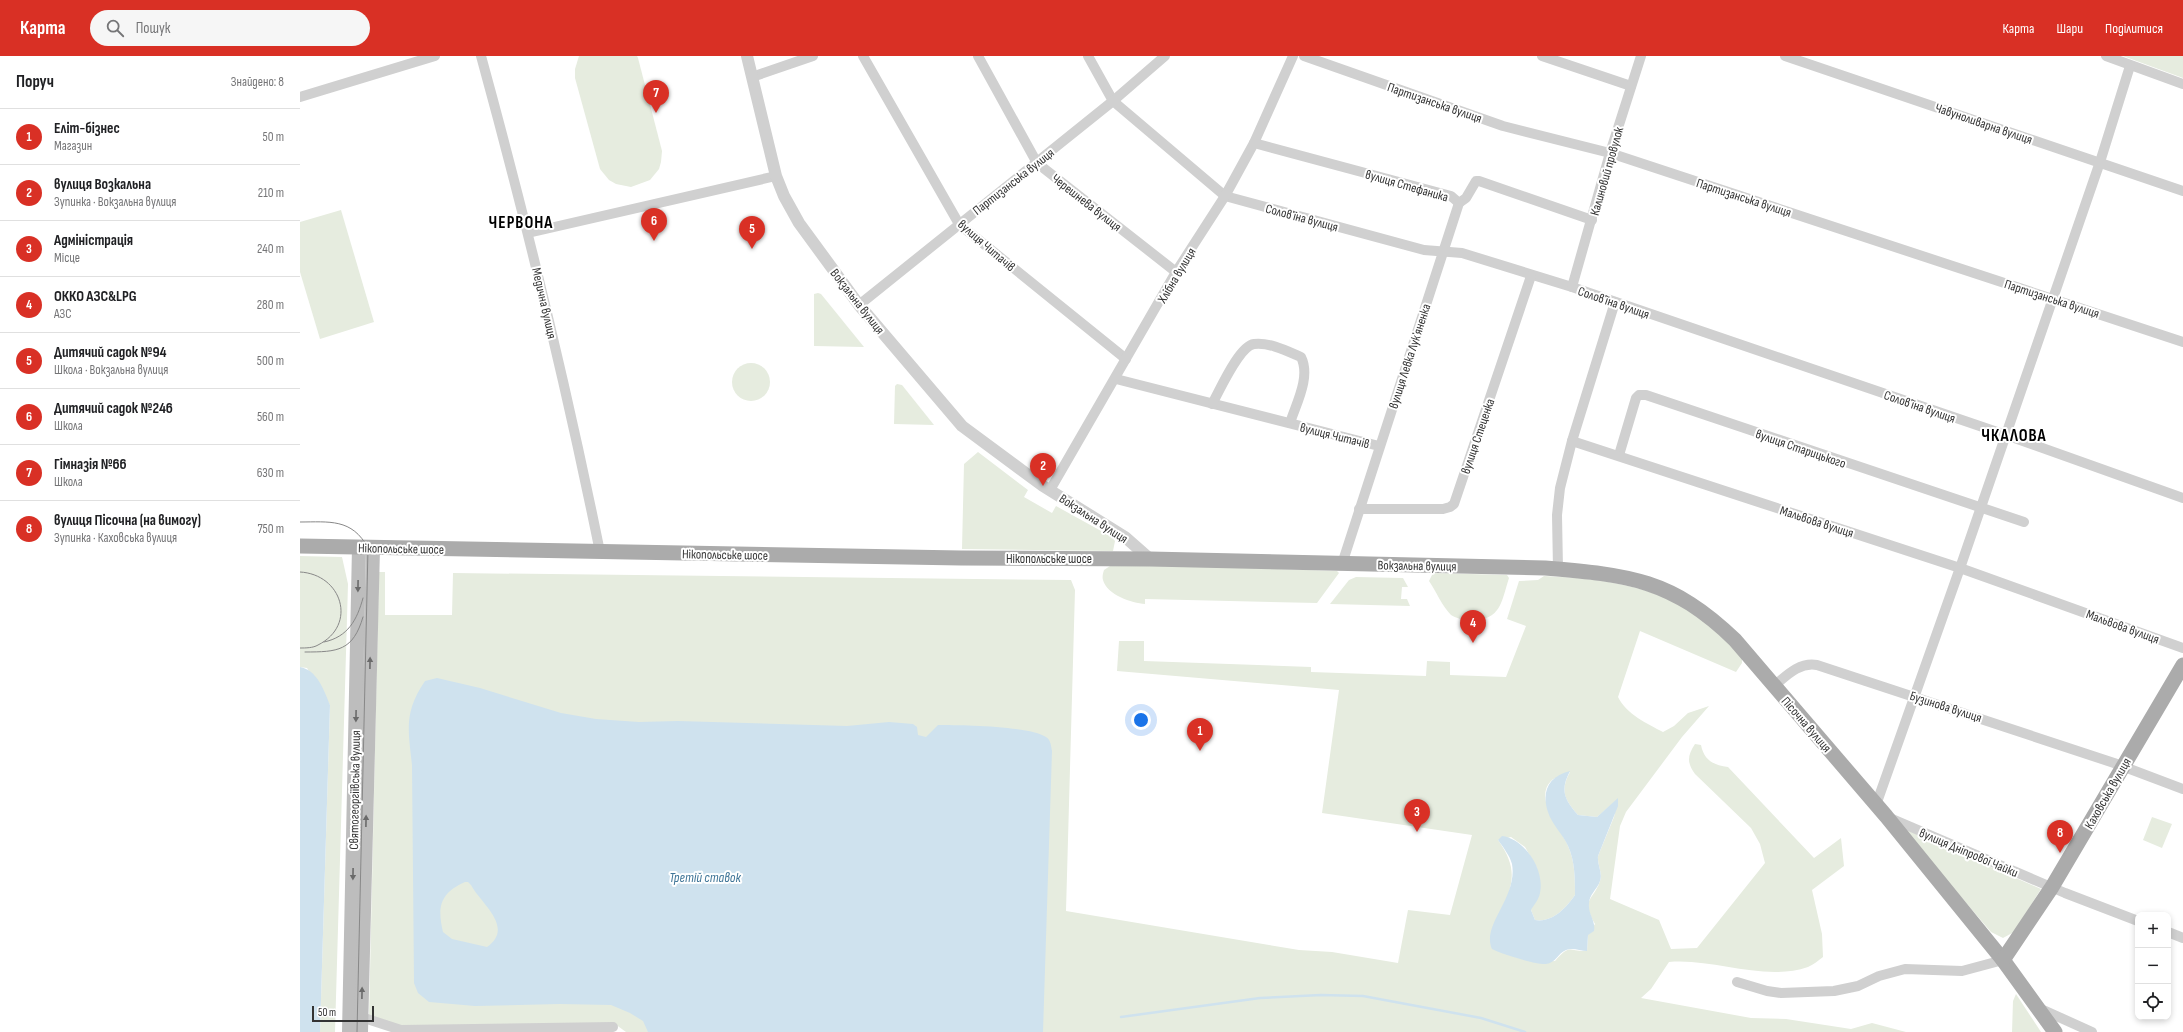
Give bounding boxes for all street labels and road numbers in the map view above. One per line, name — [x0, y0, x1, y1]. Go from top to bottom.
street label: Партизанська вулиця — [1385, 79, 1484, 127]
street label: Чавуноливарна вулиця — [1933, 100, 2034, 148]
street label: Калиновий провулок — [1587, 125, 1627, 217]
street label: Партизанська вулиця — [970, 145, 1058, 219]
street label: вулиця Стефаника — [1363, 166, 1450, 205]
street label: Черешнева вулиця — [1048, 171, 1125, 235]
street label: Партизанська вулиця — [1694, 175, 1793, 221]
street label: Соловʼїна вулиця — [1264, 201, 1340, 235]
street label: вулиця Читачів — [954, 216, 1018, 275]
street label: Хлібна вулиця — [1154, 245, 1200, 307]
street label: Медична вулиця — [528, 266, 560, 340]
street label: Вокзальна вулиця — [827, 266, 888, 338]
street label: Партизанська вулиця — [2002, 276, 2101, 322]
street label: Соловʼїна вулиця — [1576, 283, 1652, 323]
street label: вулиця Левка Лукʼяненка — [1385, 302, 1434, 411]
street label: Соловʼїна вулиця — [1882, 387, 1958, 427]
street label: вулиця Стеценка — [1458, 396, 1498, 476]
street label: вулиця Читачів — [1298, 420, 1371, 452]
street label: вулиця Старицького — [1753, 426, 1848, 472]
street label: Вокзальна вулиця — [1056, 491, 1131, 547]
street label: Мальвова вулиця — [1778, 503, 1856, 541]
street label: Нікопольське шосе — [358, 540, 444, 558]
street label: Нікопольське шосе — [682, 546, 768, 564]
street label: Нікопольське шосе — [1006, 551, 1092, 567]
street label: Вокзальна вулиця — [1377, 557, 1456, 575]
street label: Мальвова вулиця — [2084, 606, 2161, 648]
street label: Бузинова вулиця — [1908, 688, 1984, 726]
street label: Пісочна вулиця — [1778, 694, 1835, 756]
street label: Святогеоргіївська вулиця — [346, 730, 364, 850]
street label: Каховська вулиця — [2081, 755, 2135, 832]
street label: вулиця Дніпрової Чайки — [1917, 825, 2020, 881]

